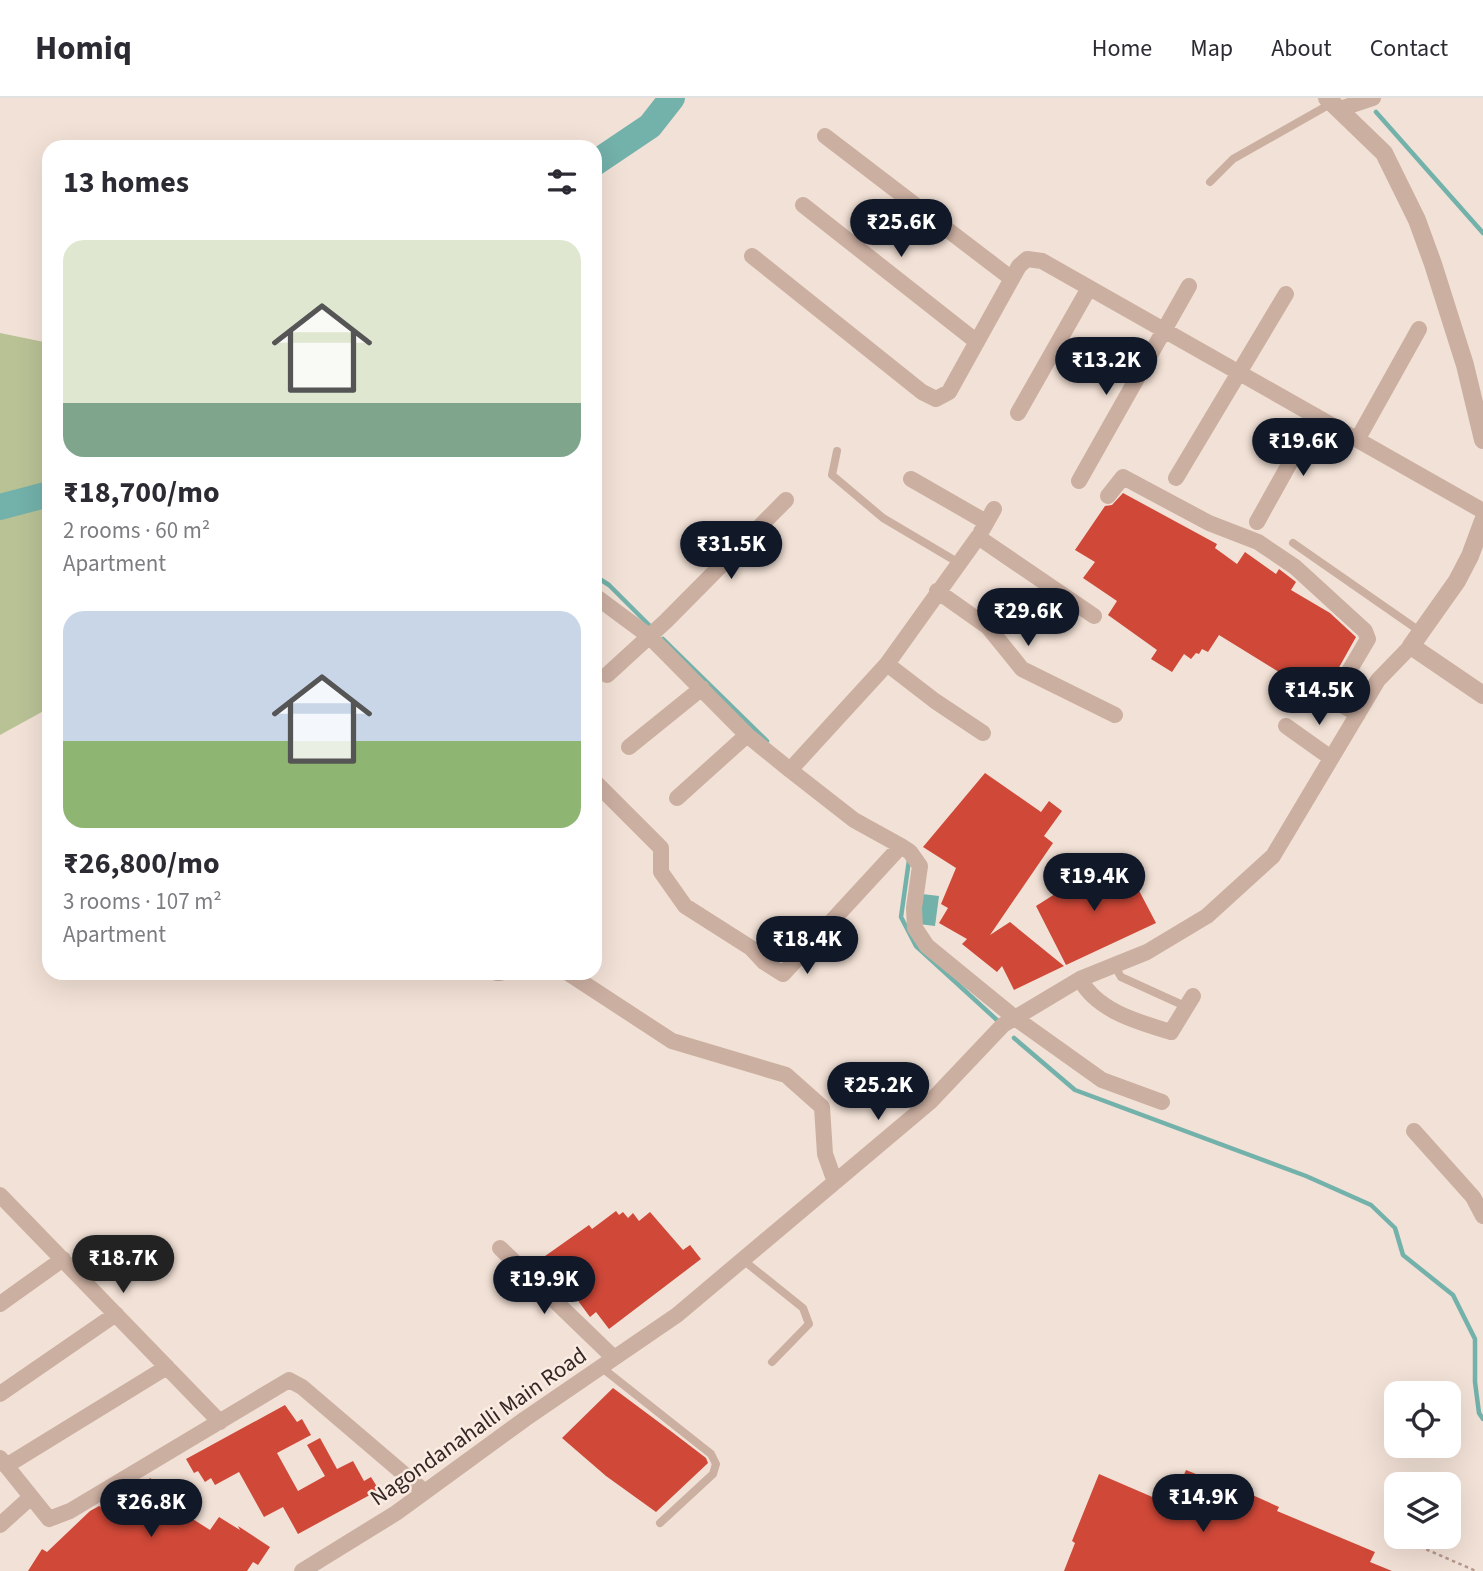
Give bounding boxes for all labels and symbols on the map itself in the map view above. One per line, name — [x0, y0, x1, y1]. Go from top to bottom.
pin: ₹25.6K — [844, 200, 958, 259]
pin: ₹13.2K — [1049, 338, 1163, 397]
pin: ₹19.6K — [1246, 418, 1360, 478]
pin: ₹31.5K — [674, 522, 788, 581]
pin: ₹29.6K — [971, 588, 1085, 648]
pin: ₹14.5K — [1262, 668, 1376, 727]
pin: ₹19.4K — [1037, 854, 1151, 913]
pin: ₹18.4K — [750, 916, 864, 976]
pin: ₹25.2K — [821, 1062, 935, 1122]
pin: ₹18.7K — [66, 1236, 180, 1295]
pin: ₹19.9K — [487, 1256, 601, 1316]
street label: Nagondanahalli Main Road — [363, 1339, 593, 1514]
pin: ₹14.9K — [1146, 1474, 1260, 1534]
pin: ₹26.8K — [94, 1480, 208, 1539]

